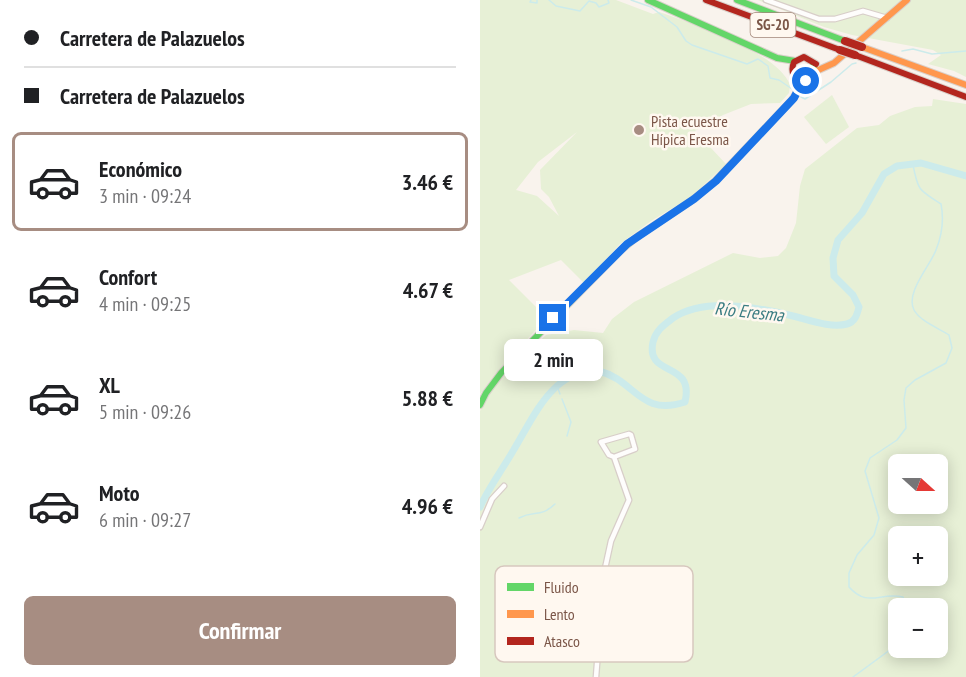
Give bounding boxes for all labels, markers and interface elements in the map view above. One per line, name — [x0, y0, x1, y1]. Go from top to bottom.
road number: SG-20 — [750, 13, 796, 37]
text: Carretera de Palazuelos — [60, 24, 245, 52]
route start — [792, 67, 819, 94]
text: Carretera de Palazuelos — [60, 82, 245, 110]
place label: Pista ecuestre Hípica Eresma — [651, 111, 729, 149]
marker: Pista ecuestre Hípica Eresma — [632, 123, 646, 137]
icon: car — [27, 155, 81, 209]
text: Económico — [99, 155, 182, 183]
text: 3.46 € — [402, 168, 453, 196]
text: 3 min · 09:24 — [99, 183, 191, 209]
icon: car — [27, 263, 81, 317]
text: Confort — [99, 263, 157, 291]
text: 4.67 € — [403, 276, 453, 304]
text: 4 min · 09:25 — [99, 291, 191, 317]
water label: Río Eresma — [713, 296, 785, 327]
route end — [539, 304, 566, 331]
callout: 2 min — [503, 339, 602, 381]
text: 2 min — [533, 347, 574, 373]
icon: car — [27, 371, 81, 425]
text: XL — [99, 371, 120, 399]
text: 5.88 € — [402, 384, 453, 412]
text: 5 min · 09:26 — [99, 399, 191, 425]
north arrow — [888, 454, 948, 514]
map controls — [888, 454, 948, 658]
icon: car — [27, 479, 81, 533]
text: Moto — [99, 479, 140, 507]
text: 4.96 € — [402, 492, 453, 520]
text: 6 min · 09:27 — [99, 507, 191, 533]
button: + — [888, 526, 948, 586]
legend — [495, 566, 693, 662]
text: Fluido — [544, 577, 579, 597]
button: Confirmar — [24, 596, 456, 665]
button: − — [888, 598, 948, 658]
text: Lento — [544, 604, 575, 624]
text: Atasco — [544, 631, 580, 651]

